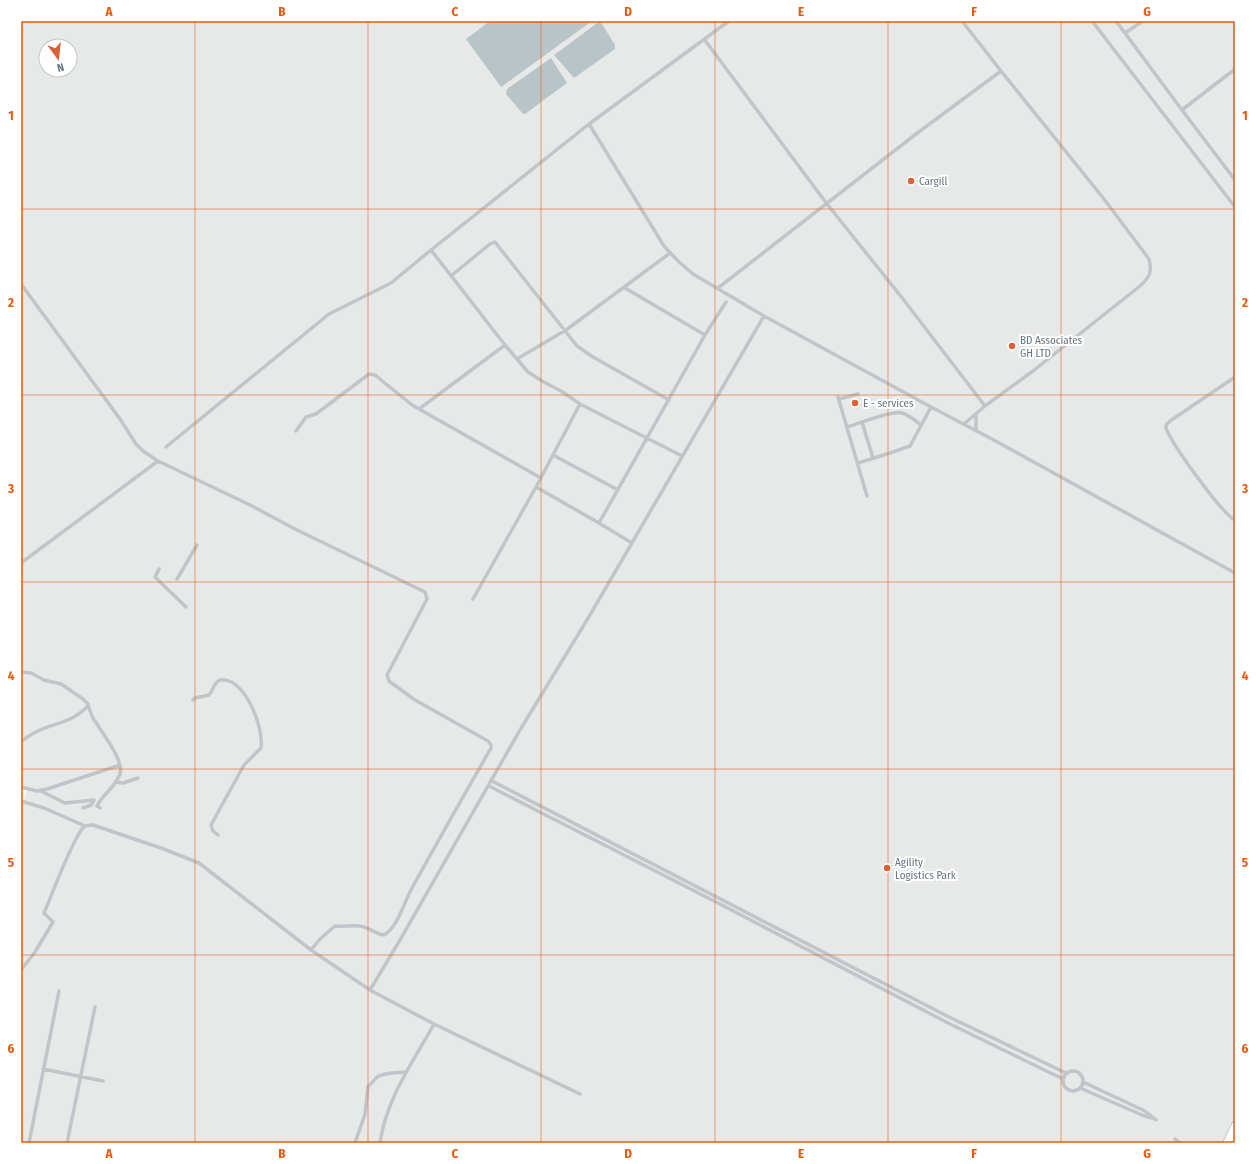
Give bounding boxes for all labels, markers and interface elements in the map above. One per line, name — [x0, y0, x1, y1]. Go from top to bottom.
text: A — [104, 4, 113, 19]
text: B — [278, 4, 286, 19]
text: C — [452, 4, 459, 19]
text: D — [624, 4, 632, 19]
text: E — [798, 4, 804, 19]
text: F — [971, 4, 977, 19]
text: G — [1143, 4, 1151, 19]
north arrow — [38, 38, 78, 78]
text: N — [56, 60, 65, 74]
text: 1 — [8, 108, 14, 123]
text: 1 — [1242, 108, 1248, 123]
place label: Cargill — [919, 175, 947, 188]
marker: Cargill — [906, 176, 916, 186]
text: 2 — [7, 295, 14, 310]
text: 2 — [1241, 295, 1248, 310]
place label: BD Associates GH LTD — [1020, 334, 1083, 360]
marker: BD Associates GH LTD — [1007, 341, 1017, 351]
place label: E - services — [863, 397, 914, 410]
marker: E - services — [850, 398, 860, 408]
text: 3 — [7, 481, 14, 496]
text: 3 — [1241, 481, 1248, 496]
text: 4 — [8, 668, 15, 683]
text: 4 — [1242, 668, 1249, 683]
text: 5 — [8, 855, 14, 870]
text: 5 — [1242, 855, 1248, 870]
place label: Agility Logistics Park — [895, 856, 957, 882]
marker: Agility Logistics Park — [882, 863, 892, 873]
text: 6 — [8, 1041, 15, 1056]
text: 6 — [1242, 1041, 1249, 1056]
text: A — [104, 1146, 113, 1161]
text: B — [278, 1146, 286, 1161]
text: C — [452, 1146, 459, 1161]
text: D — [624, 1146, 632, 1161]
text: E — [798, 1146, 804, 1161]
text: F — [971, 1146, 977, 1161]
text: G — [1143, 1146, 1151, 1161]

